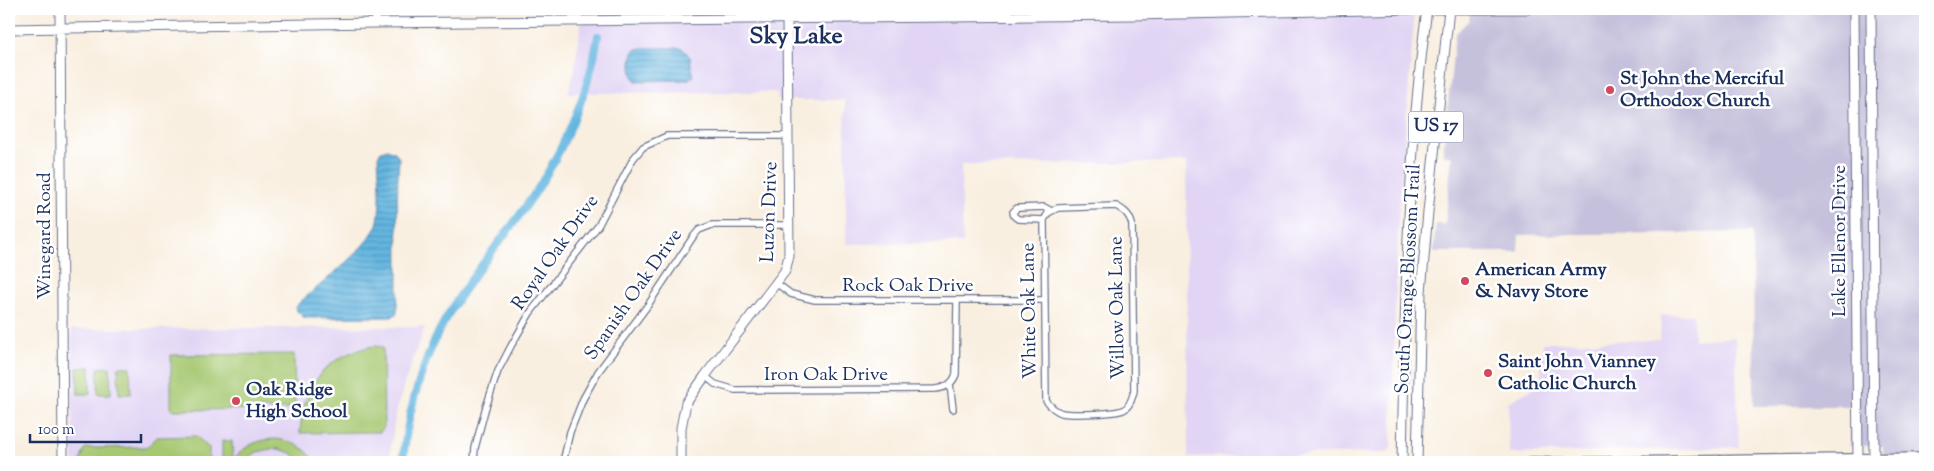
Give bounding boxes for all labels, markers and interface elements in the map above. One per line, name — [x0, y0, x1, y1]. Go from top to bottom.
district label: Sky Lake — [749, 20, 843, 54]
place label: St John the Merciful Orthodox Church — [1620, 66, 1785, 115]
marker: St John the Merciful Orthodox Church — [1604, 84, 1616, 96]
road number: US 17 — [1408, 111, 1464, 142]
street label: Luzon Drive — [755, 161, 785, 263]
street label: South Orange Blossom Trail — [1389, 163, 1429, 395]
street label: Lake Ellenor Drive — [1827, 165, 1854, 317]
street label: Winegard Road — [32, 172, 59, 300]
street label: Royal Oak Drive — [506, 190, 606, 316]
street label: Spanish Oak Drive — [578, 224, 690, 366]
street label: Willow Oak Lane — [1103, 236, 1133, 380]
street label: White Oak Lane — [1015, 242, 1045, 379]
place label: American Army & Navy Store — [1475, 257, 1607, 306]
street label: Rock Oak Drive — [842, 273, 974, 300]
marker: American Army & Navy Store — [1459, 275, 1471, 287]
place label: Saint John Vianney Catholic Church — [1498, 349, 1657, 398]
street label: Iron Oak Drive — [764, 362, 888, 389]
marker: Saint John Vianney Catholic Church — [1482, 367, 1494, 379]
place label: Oak Ridge High School — [246, 377, 348, 426]
marker: Oak Ridge High School — [230, 395, 242, 407]
scale bar — [30, 411, 141, 443]
text: 100 m — [38, 420, 75, 441]

